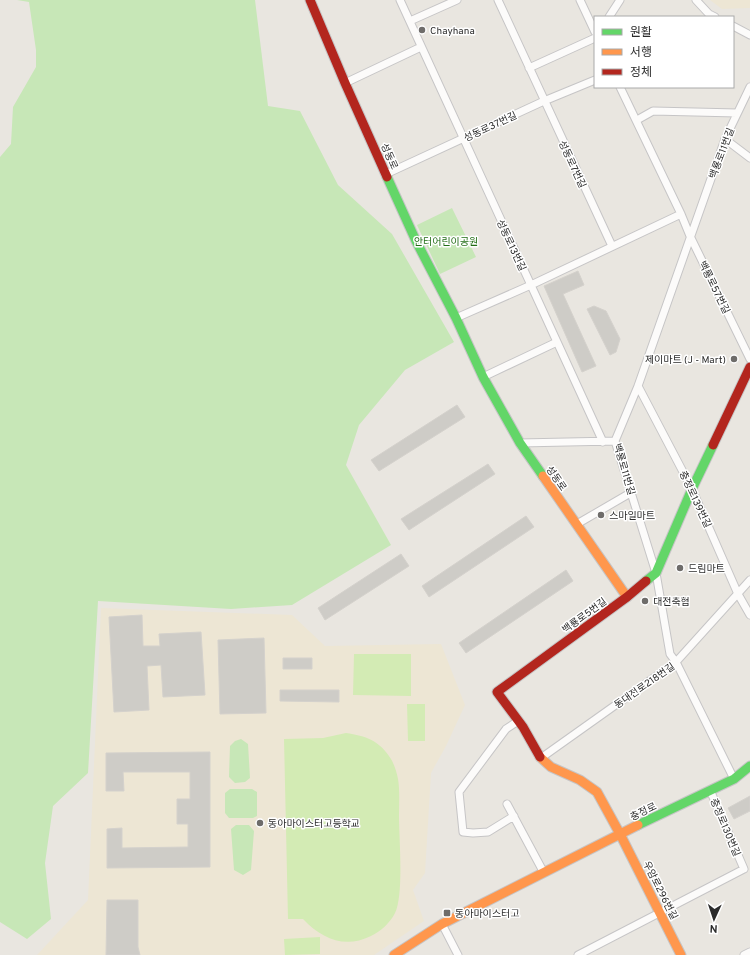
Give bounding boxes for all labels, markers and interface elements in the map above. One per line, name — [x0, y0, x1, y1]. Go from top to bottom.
legend — [594, 16, 734, 88]
marker: Chayhana — [417, 25, 427, 35]
place label: Chayhana — [430, 25, 475, 38]
text: 원활 — [630, 25, 652, 41]
text: 서행 — [630, 45, 652, 61]
text: 정체 — [630, 65, 652, 81]
street label: 성동로37번길 — [462, 109, 519, 145]
street label: 백룡로11번길 — [707, 126, 738, 181]
street label: 성동로7번길 — [555, 139, 588, 191]
street label: 성동로 — [377, 141, 400, 172]
street label: 성동로13번길 — [493, 218, 528, 274]
park label: 안터어린이공원 — [414, 236, 478, 249]
street label: 백룡로57번길 — [695, 259, 732, 316]
place label: 제이마트 (J - Mart) — [645, 354, 726, 367]
marker: 제이마트 (J - Mart) — [729, 354, 739, 364]
street label: 백룡로11번길 — [610, 442, 637, 497]
street label: 성동로 — [543, 464, 569, 494]
street label: 충정로139번길 — [676, 469, 714, 530]
marker: 스마일마트 — [596, 510, 606, 520]
place label: 스마일마트 — [609, 510, 655, 523]
marker: 드림마트 — [675, 563, 685, 573]
place label: 드림마트 — [688, 563, 725, 576]
street label: 백룡로5번길 — [560, 596, 610, 637]
marker: 대전축협 — [640, 596, 650, 606]
place label: 대전축협 — [653, 596, 690, 609]
street label: 동대전로218번길 — [612, 660, 678, 712]
street label: 충정로130번길 — [707, 796, 743, 859]
street label: 충정로 — [628, 800, 659, 824]
marker: 동아마이스터고등학교 — [255, 818, 265, 828]
place label: 동아마이스터고등학교 — [268, 818, 360, 831]
street label: 우암로296번길 — [639, 859, 680, 922]
north arrow — [694, 899, 734, 939]
marker: 동아마이스터고 — [442, 908, 452, 918]
place label: 동아마이스터고 — [455, 908, 519, 921]
text: N — [709, 921, 718, 935]

